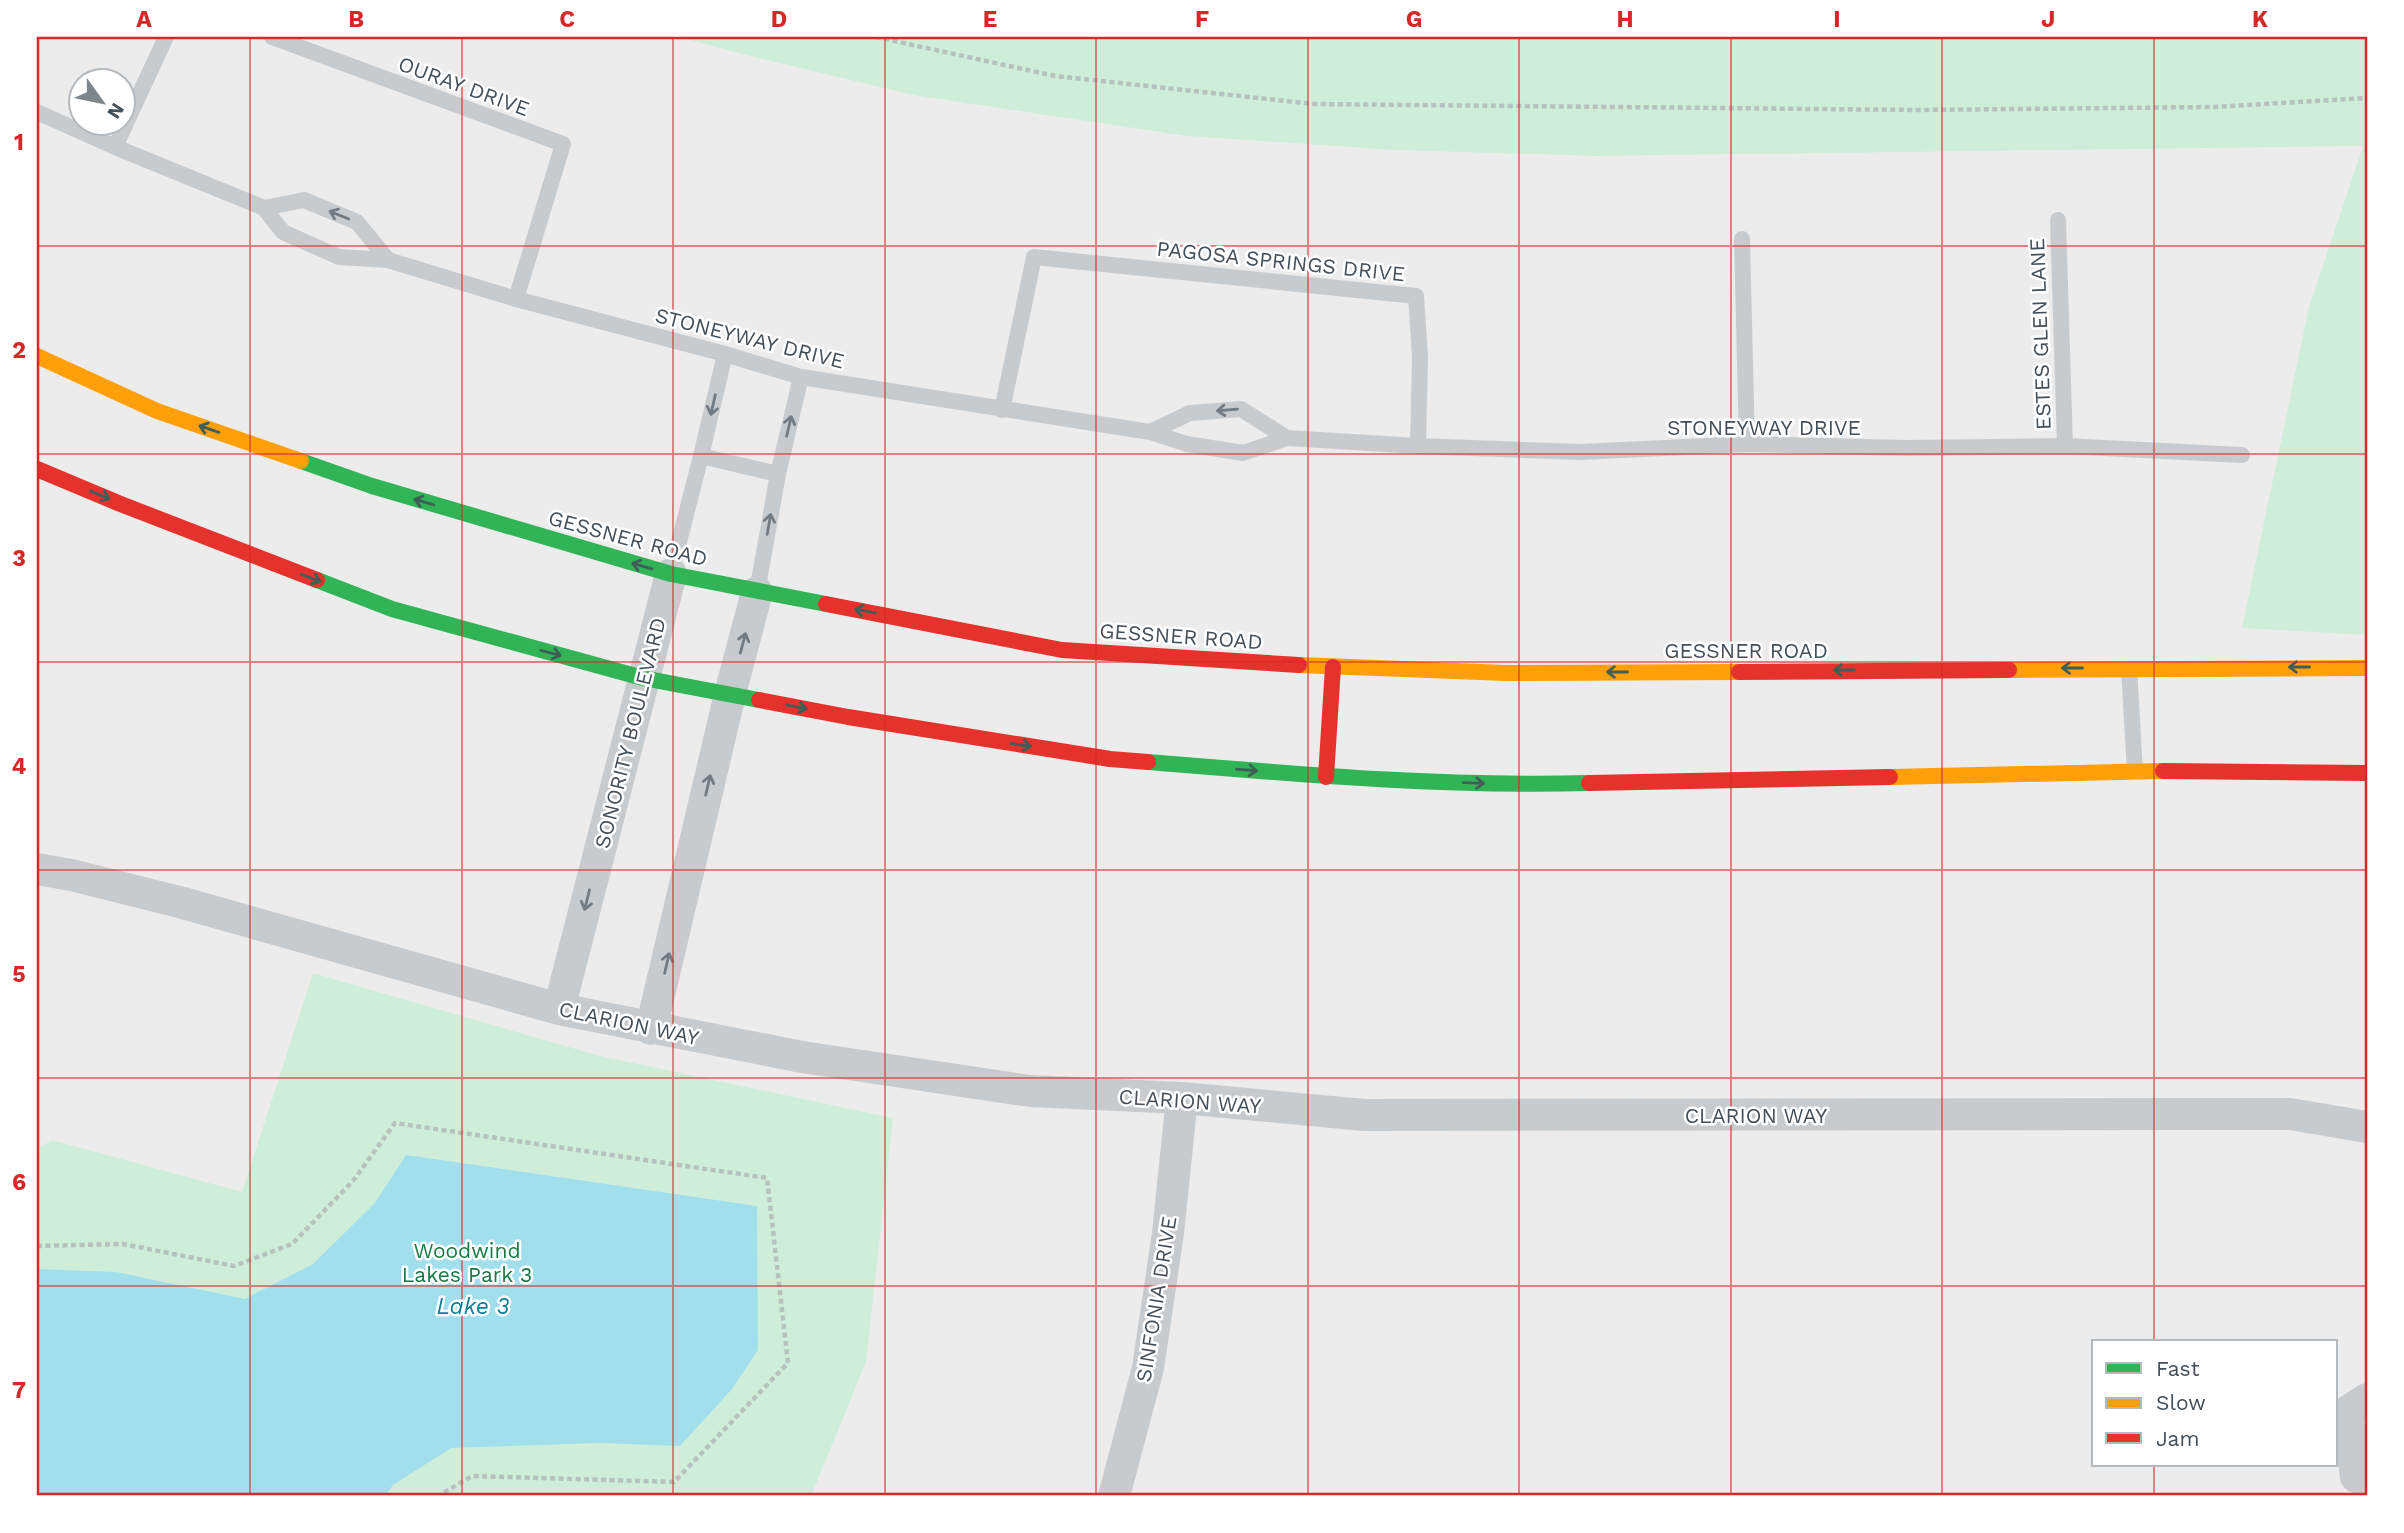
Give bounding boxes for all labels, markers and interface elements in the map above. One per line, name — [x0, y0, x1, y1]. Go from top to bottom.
text: A — [136, 6, 152, 33]
text: B — [348, 6, 364, 33]
text: C — [559, 6, 575, 33]
text: D — [771, 6, 787, 33]
text: E — [983, 6, 997, 33]
text: F — [1195, 6, 1209, 33]
text: G — [1406, 6, 1422, 33]
text: H — [1616, 6, 1634, 33]
text: I — [1833, 6, 1841, 33]
text: J — [2041, 6, 2055, 33]
text: K — [2252, 6, 2268, 33]
street label: OURAY DRIVE — [395, 51, 533, 121]
north arrow — [66, 66, 136, 136]
text: N — [102, 99, 129, 123]
text: 1 — [14, 129, 24, 156]
one-way arrow — [329, 207, 351, 220]
street label: PAGOSA SPRINGS DRIVE — [1156, 236, 1406, 286]
street label: ESTES GLEN LANE — [2024, 238, 2056, 430]
street label: STONEYWAY DRIVE — [653, 302, 847, 374]
text: 2 — [12, 337, 26, 364]
one-way arrow — [706, 393, 719, 416]
one-way arrow — [1216, 404, 1239, 417]
one-way arrow — [783, 415, 797, 438]
street label: STONEYWAY DRIVE — [1667, 415, 1861, 440]
one-way arrow — [198, 422, 220, 434]
one-way arrow — [88, 490, 110, 503]
one-way arrow — [413, 494, 435, 507]
street label: GESSNER ROAD — [546, 505, 710, 571]
one-way arrow — [763, 513, 776, 536]
text: 3 — [12, 545, 26, 572]
one-way arrow — [632, 558, 654, 571]
one-way arrow — [300, 573, 322, 585]
one-way arrow — [855, 604, 877, 617]
street label: SONORITY BOULEVARD — [589, 615, 671, 851]
street label: GESSNER ROAD — [1099, 618, 1263, 654]
one-way arrow — [737, 632, 750, 655]
street label: GESSNER ROAD — [1664, 638, 1828, 663]
one-way arrow — [540, 647, 562, 660]
one-way arrow — [2288, 660, 2311, 674]
one-way arrow — [2060, 661, 2083, 675]
one-way arrow — [1833, 663, 1856, 677]
one-way arrow — [1605, 665, 1628, 679]
one-way arrow — [785, 701, 808, 715]
one-way arrow — [1009, 739, 1032, 752]
text: 4 — [12, 753, 27, 780]
one-way arrow — [1235, 764, 1258, 777]
one-way arrow — [702, 774, 715, 797]
one-way arrow — [1462, 776, 1485, 789]
one-way arrow — [580, 888, 593, 910]
one-way arrow — [661, 952, 674, 974]
text: 5 — [12, 961, 26, 988]
street label: CLARION WAY — [557, 996, 701, 1050]
street label: CLARION WAY — [1118, 1084, 1262, 1118]
street label: CLARION WAY — [1685, 1103, 1827, 1128]
text: 6 — [12, 1169, 26, 1196]
street label: SINFONIA DRIVE — [1131, 1214, 1181, 1384]
park label: Woodwind Lakes Park 3 — [402, 1238, 532, 1287]
water label: Lake 3 — [436, 1293, 510, 1320]
legend — [2092, 1340, 2338, 1466]
text: Fast — [2156, 1356, 2200, 1381]
text: 7 — [12, 1377, 26, 1404]
text: Slow — [2156, 1390, 2206, 1415]
text: Jam — [2156, 1426, 2199, 1451]

